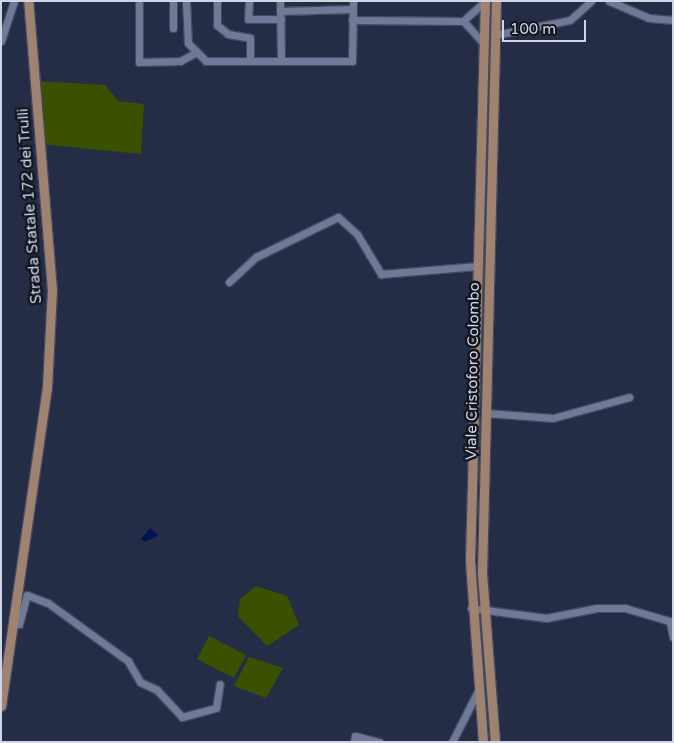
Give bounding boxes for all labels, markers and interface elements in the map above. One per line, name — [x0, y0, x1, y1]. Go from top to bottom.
scale bar — [504, 10, 588, 42]
text: 100 m — [510, 20, 556, 38]
street label: Strada Statale 172 dei Trulli — [14, 108, 46, 304]
street label: Viale Cristoforo Colombo — [462, 282, 484, 460]

